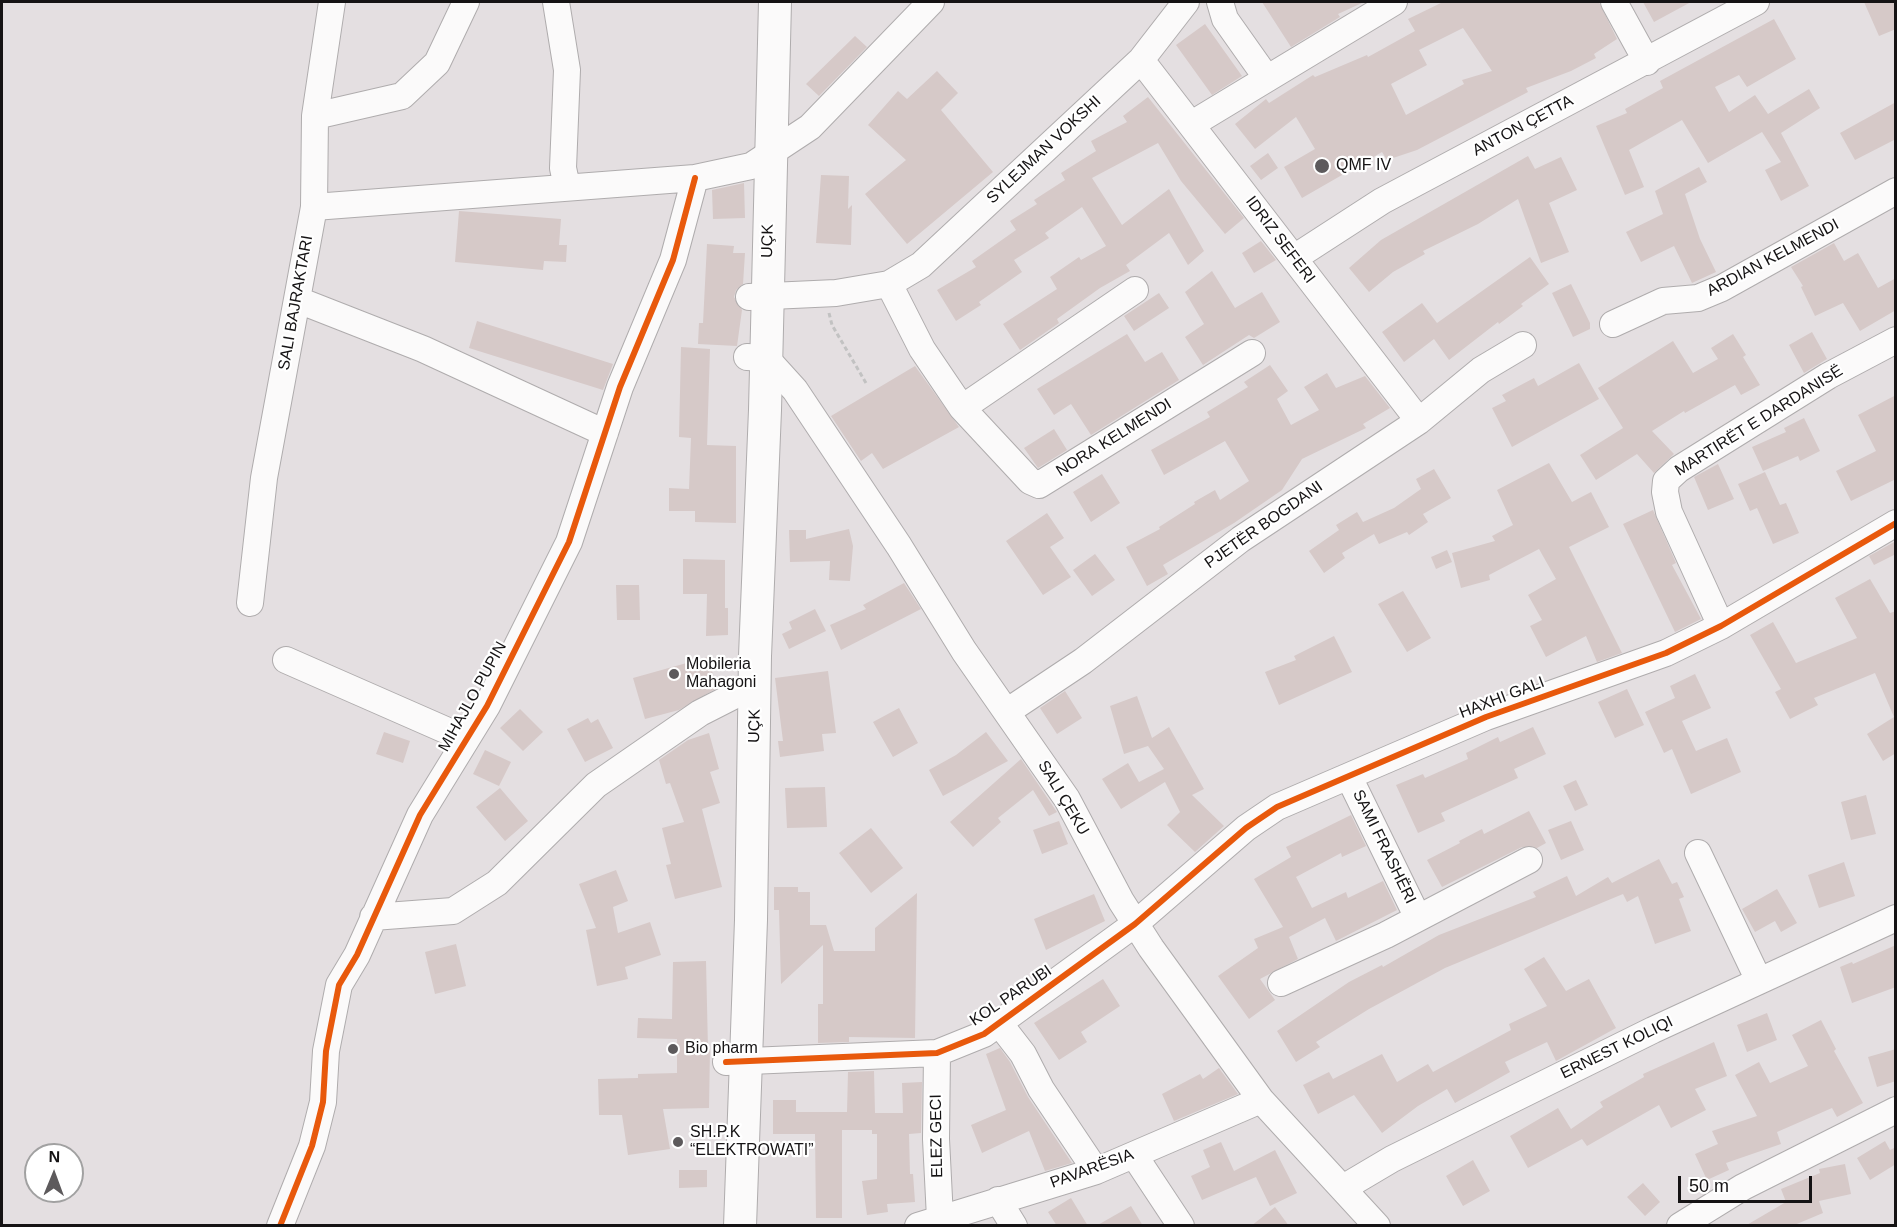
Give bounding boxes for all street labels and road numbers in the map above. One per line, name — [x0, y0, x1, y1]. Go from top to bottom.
street label: ANTON ÇETTA — [1469, 91, 1577, 161]
street label: SYLEJMAN VOKSHI — [983, 92, 1105, 208]
street label: IDRIZ SEFERI — [1241, 193, 1319, 287]
street label: ARDIAN KELMENDI — [1704, 215, 1842, 301]
street label: UÇK — [758, 224, 778, 258]
street label: SALI BAJRAKTARI — [275, 234, 317, 372]
street label: MARTIRËT E DARDANISË — [1671, 361, 1847, 481]
street label: NORA KELMENDI — [1053, 395, 1175, 481]
street label: PJETËR BOGDANI — [1201, 477, 1327, 573]
street label: MIHAJLO PUPIN — [435, 639, 511, 755]
street label: HAXHI GALI — [1457, 673, 1547, 723]
street label: UÇK — [745, 709, 765, 743]
street label: SALI ÇEKU — [1033, 757, 1093, 839]
street label: SAMI FRASHËRI — [1348, 787, 1420, 907]
street label: KOL PARUBI — [966, 962, 1056, 1030]
street label: ERNEST KOLIQI — [1558, 1012, 1676, 1084]
street label: ELEZ GECI — [927, 1094, 947, 1178]
street label: PAVARËSIA — [1048, 1145, 1136, 1193]

